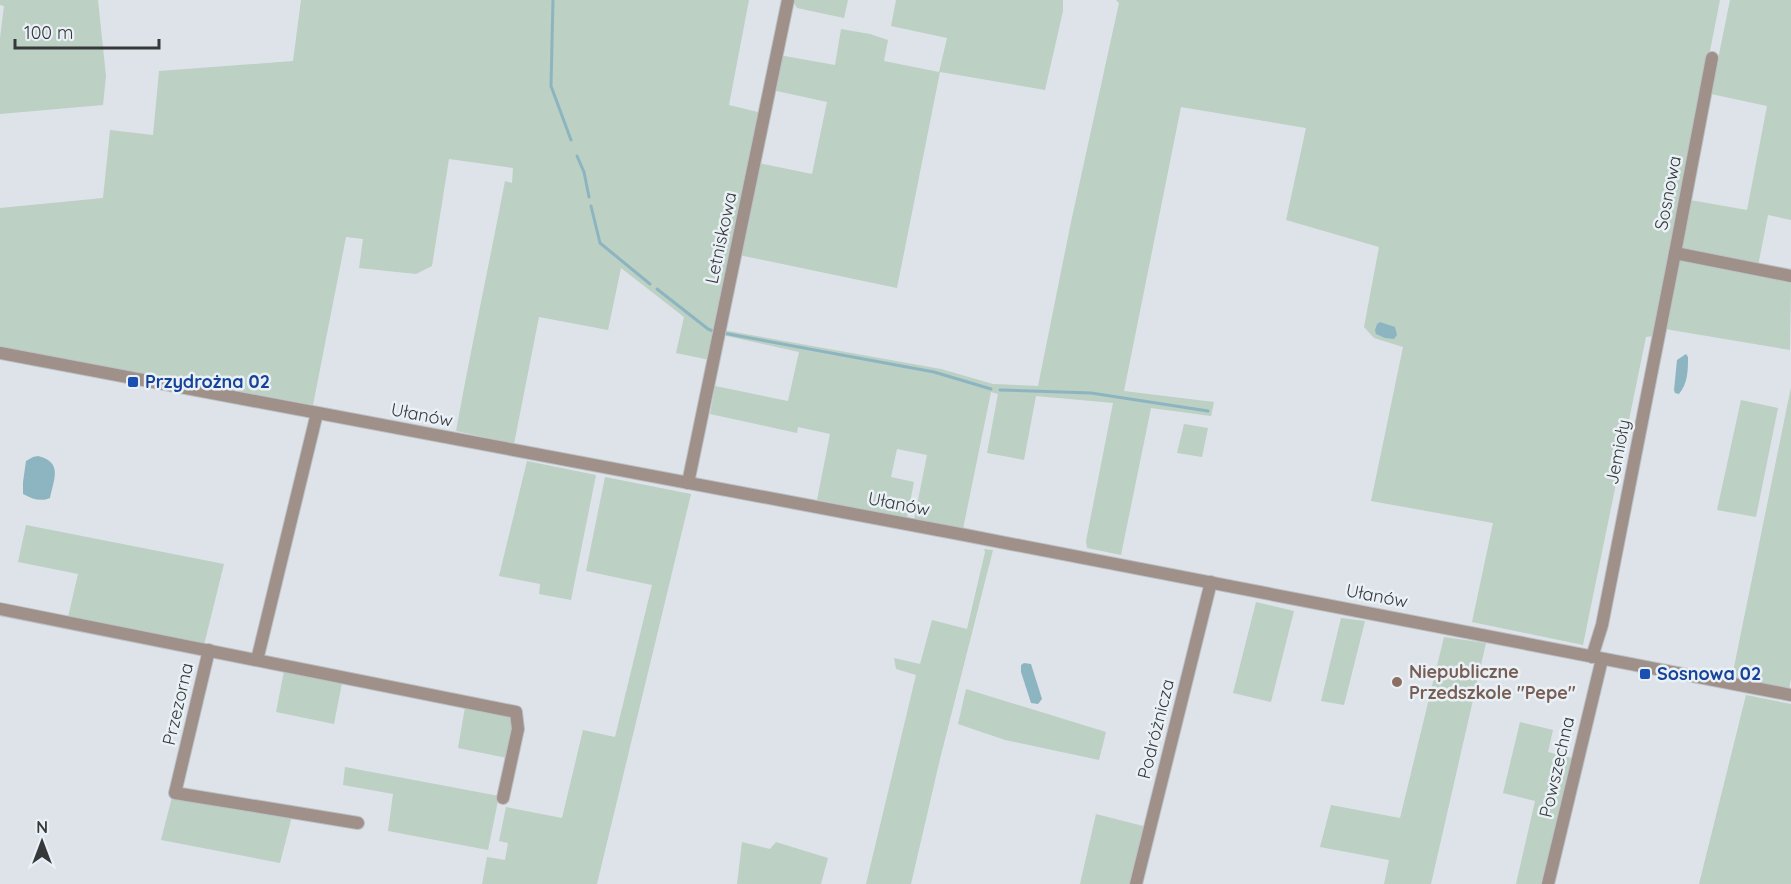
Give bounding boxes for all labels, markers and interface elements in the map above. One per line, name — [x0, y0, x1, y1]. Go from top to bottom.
scale bar — [15, 12, 159, 50]
text: 100 m — [24, 21, 73, 44]
street label: Sosnowa — [1649, 154, 1686, 232]
street label: Letniskowa — [700, 190, 741, 286]
place label: Przydrożna 02 — [145, 370, 270, 393]
marker: Przydrożna 02 — [126, 375, 140, 389]
street label: Ułanów — [389, 397, 455, 432]
street label: Jemioły — [1600, 417, 1635, 486]
street label: Ułanów — [866, 486, 932, 521]
street label: Ułanów — [1344, 578, 1410, 613]
street label: Przezorna — [157, 660, 198, 747]
place label: Niepubliczne Przedszkole "Pepe" — [1409, 660, 1576, 704]
place label: Sosnowa 02 — [1657, 662, 1761, 685]
marker: Sosnowa 02 — [1638, 667, 1652, 681]
marker: Niepubliczne Przedszkole "Pepe" — [1390, 675, 1404, 689]
street label: Podróżnicza — [1132, 677, 1179, 781]
street label: Powszechna — [1534, 714, 1579, 820]
north arrow — [12, 812, 72, 872]
text: N — [36, 817, 48, 837]

